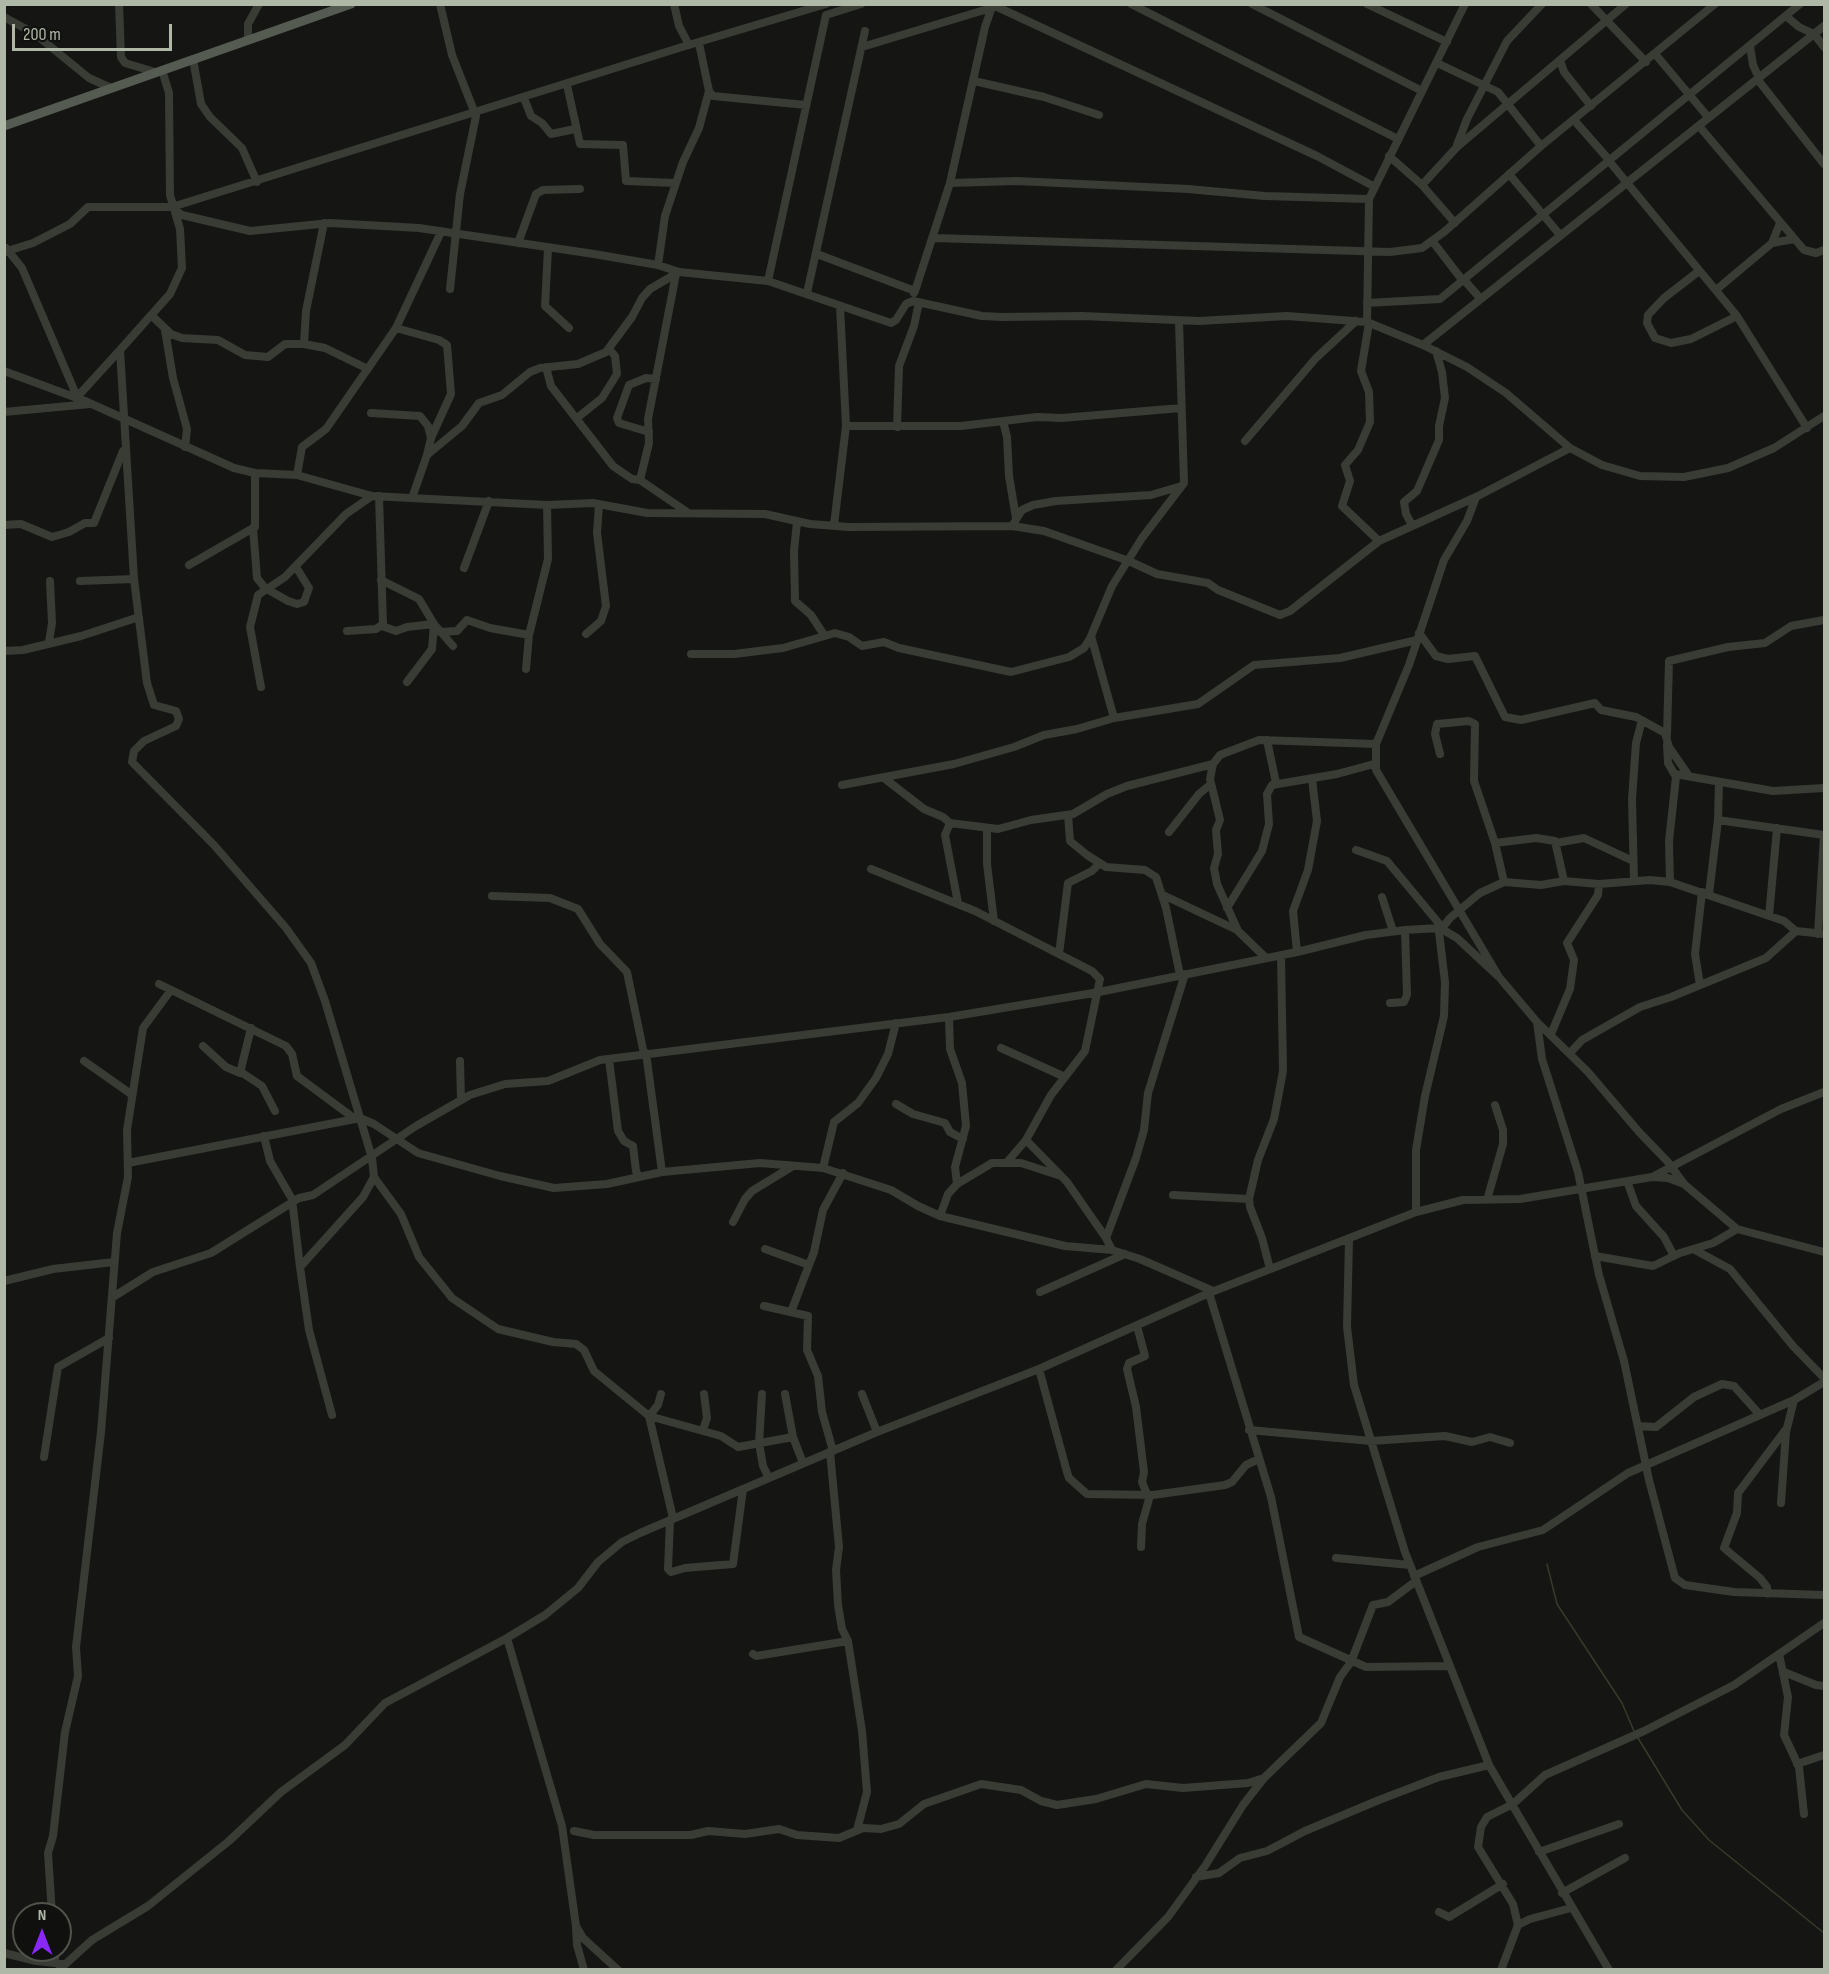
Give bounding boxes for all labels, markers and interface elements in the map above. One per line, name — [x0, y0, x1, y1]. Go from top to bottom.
scale bar — [15, 12, 176, 50]
text: 200 m — [23, 24, 61, 45]
north arrow — [12, 1902, 72, 1962]
text: N — [38, 1906, 46, 1925]

